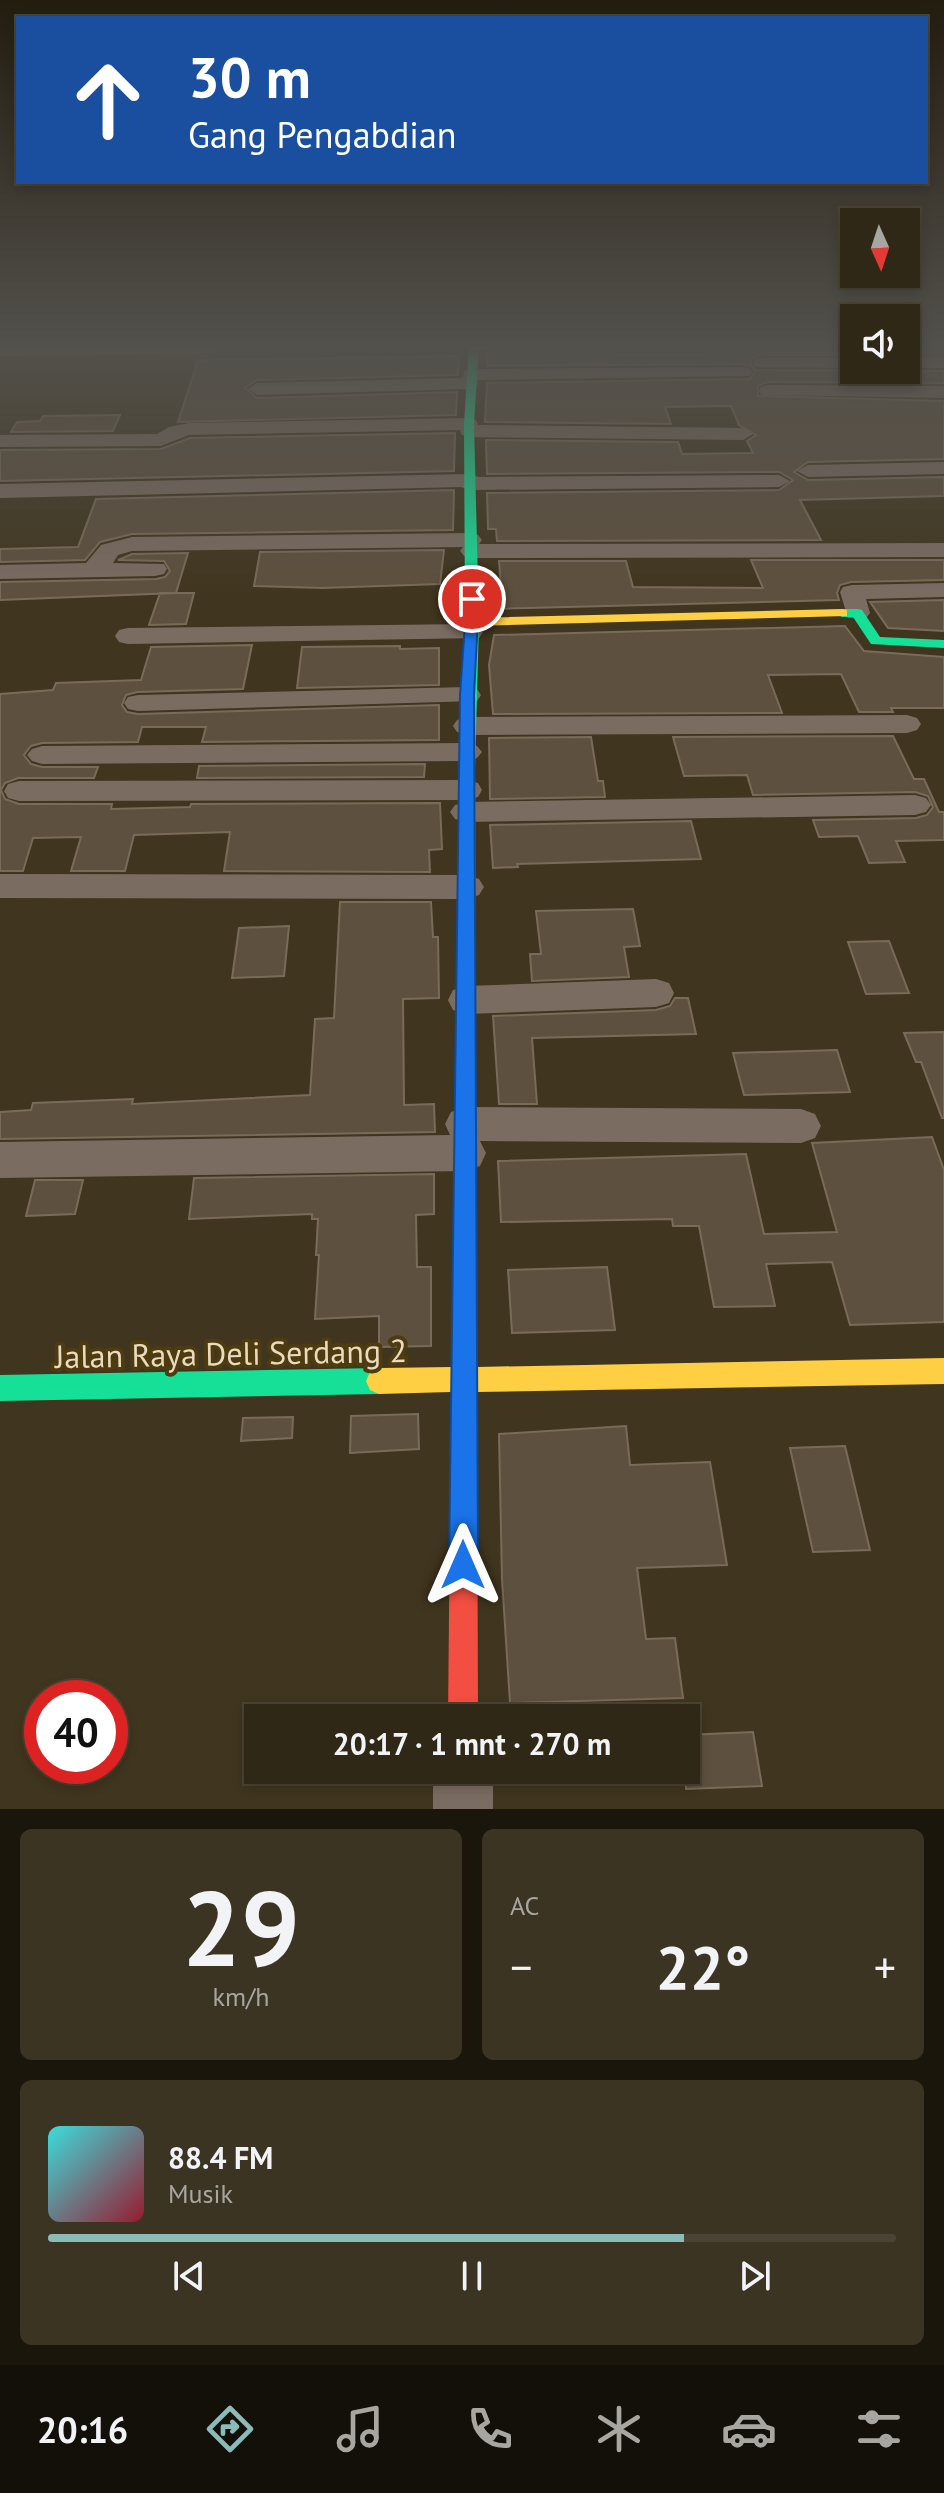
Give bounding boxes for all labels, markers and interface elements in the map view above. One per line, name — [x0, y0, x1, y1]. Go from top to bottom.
text: 30 m — [188, 41, 311, 113]
icon: ahead — [56, 48, 160, 152]
text: Gang Pengabdian — [188, 111, 457, 158]
north arrow — [840, 208, 920, 288]
map controls — [840, 208, 920, 384]
button: sound — [840, 304, 920, 384]
pin — [438, 565, 506, 633]
icon: arrive — [450, 577, 494, 621]
street label: Jalan Raya Deli Serdang 2 — [53, 1329, 407, 1377]
position arrow — [421, 1523, 505, 1607]
speed limit sign: 40 — [24, 1680, 128, 1784]
text: 20:17 · 1 mnt · 270 m — [333, 1724, 611, 1763]
text: 29 — [182, 1860, 300, 1995]
text: AC — [510, 1889, 539, 1922]
text: 22° — [656, 1928, 750, 2006]
text: − — [510, 1938, 532, 1995]
text: + — [874, 1938, 896, 1995]
text: km/h — [213, 1980, 270, 2013]
text: 88.4 FM — [168, 2138, 273, 2177]
text: Musik — [168, 2177, 233, 2210]
icon: previous — [167, 2254, 211, 2298]
icon: pause — [450, 2254, 494, 2298]
icon: next — [733, 2254, 777, 2298]
icon: directions — [202, 2401, 258, 2457]
icon: music — [332, 2401, 388, 2457]
icon: phone — [462, 2401, 518, 2457]
icon: climate — [591, 2401, 647, 2457]
icon: car — [721, 2401, 777, 2457]
icon: filters — [851, 2401, 907, 2457]
text: 20:16 — [37, 2406, 128, 2453]

